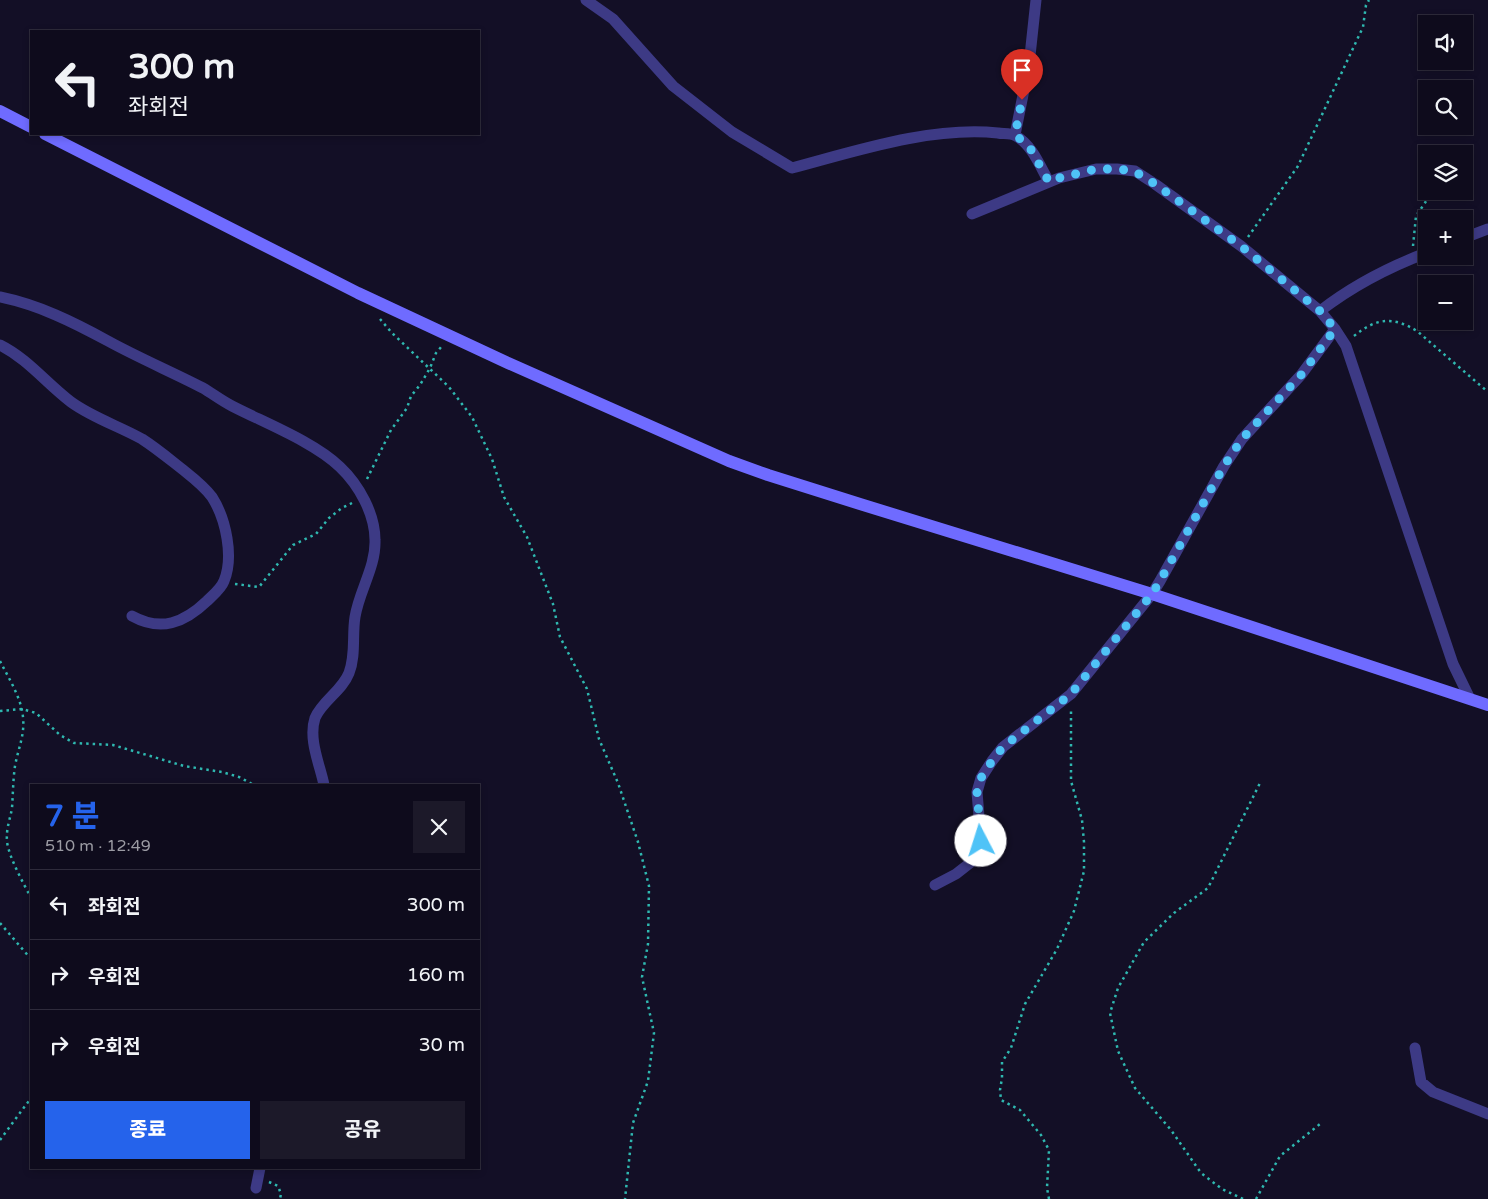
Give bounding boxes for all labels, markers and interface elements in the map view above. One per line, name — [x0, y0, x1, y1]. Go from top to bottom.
map controls — [1418, 15, 1473, 330]
button: sound — [1418, 15, 1473, 70]
text: 300 m — [128, 46, 235, 88]
pin — [1001, 49, 1043, 100]
icon: left — [45, 50, 110, 115]
icon: arrive — [1008, 56, 1036, 84]
button: search — [1418, 80, 1473, 135]
text: 좌회전 — [128, 94, 189, 120]
button: layers — [1418, 145, 1473, 200]
button: + — [1418, 210, 1473, 265]
button: − — [1418, 275, 1473, 330]
text: 7 분 — [45, 798, 99, 835]
button: close — [413, 801, 465, 853]
position arrow — [954, 814, 1006, 866]
text: 510 m · 12:49 — [45, 836, 151, 856]
icon: left — [45, 891, 73, 919]
text: 300 m — [407, 894, 465, 916]
text: 좌회전 — [88, 896, 140, 918]
icon: right — [45, 961, 73, 989]
text: 160 m — [407, 964, 465, 986]
text: 우회전 — [88, 966, 140, 988]
icon: right — [45, 1031, 73, 1059]
text: 30 m — [419, 1034, 465, 1056]
text: 우회전 — [88, 1036, 140, 1058]
button: 종료 — [45, 1101, 250, 1159]
button: 공유 — [260, 1101, 465, 1159]

